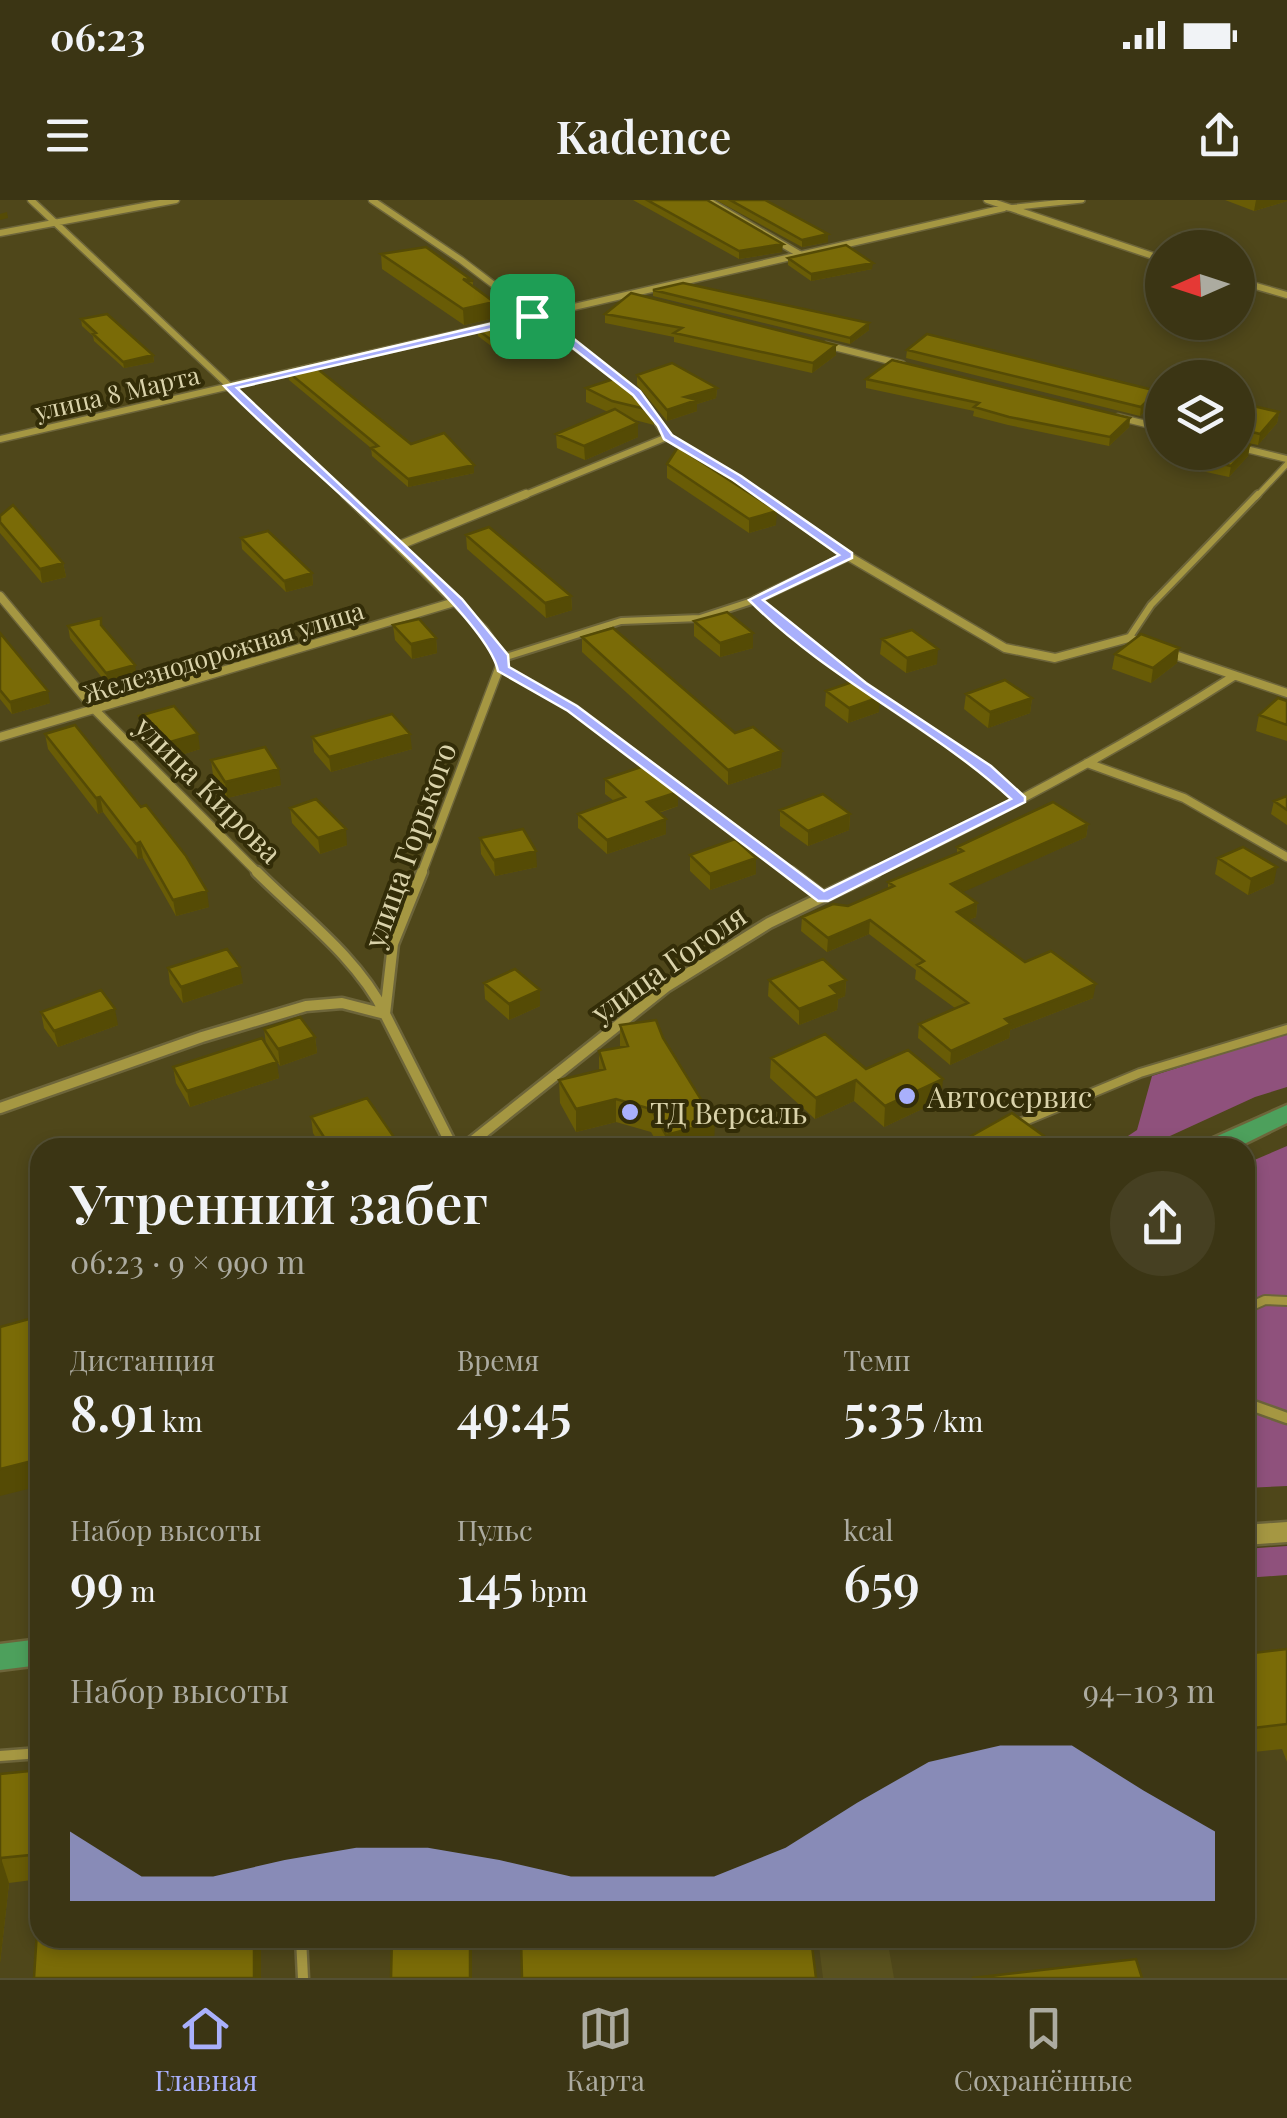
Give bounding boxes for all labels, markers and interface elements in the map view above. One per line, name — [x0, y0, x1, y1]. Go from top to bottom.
text: 06:23 — [50, 10, 145, 61]
text: Kadence — [556, 105, 731, 165]
icon: menu — [40, 108, 95, 163]
icon: share — [1192, 108, 1247, 163]
north arrow — [1145, 230, 1255, 340]
map controls — [1145, 230, 1255, 470]
pin — [490, 274, 575, 359]
icon: arrive — [505, 289, 560, 344]
street label: улица 8 Марта — [31, 357, 203, 427]
button: layers — [1145, 360, 1255, 470]
street label: Железнодорожная улица — [78, 592, 368, 709]
street label: улица Кирова — [126, 706, 291, 871]
street label: улица Горького — [353, 737, 465, 954]
street label: улица Гоголя — [582, 895, 753, 1032]
place label: Автосервис — [926, 1076, 1092, 1116]
marker: Автосервис — [896, 1085, 918, 1107]
place label: ТД Версаль — [650, 1092, 807, 1132]
marker: ТД Версаль — [619, 1101, 641, 1123]
text: Утренний забег — [70, 1164, 488, 1238]
button: share — [1110, 1171, 1215, 1276]
text: 06:23 · 9 × 990 m — [70, 1239, 305, 1282]
text: Дистанция — [70, 1341, 215, 1378]
text: Время — [457, 1341, 539, 1378]
text: Темп — [843, 1341, 911, 1378]
text: 8.91 — [70, 1378, 156, 1445]
text: 49:45 — [457, 1378, 572, 1445]
text: 5:35 — [843, 1378, 926, 1445]
text: km — [156, 1402, 203, 1439]
text: /km — [926, 1402, 983, 1439]
text: Набор высоты — [70, 1511, 262, 1548]
text: Пульс — [457, 1511, 533, 1548]
text: kcal — [843, 1511, 894, 1548]
text: 99 — [70, 1548, 124, 1615]
text: 145 — [457, 1548, 524, 1615]
text: 659 — [843, 1548, 920, 1615]
text: m — [124, 1572, 156, 1609]
text: bpm — [524, 1572, 588, 1609]
text: Набор высоты — [70, 1668, 289, 1711]
text: 94–103 m — [1083, 1668, 1215, 1711]
tab: Главная — [154, 2001, 258, 2098]
tab: Карта — [566, 2001, 645, 2098]
tab: Сохранённые — [954, 2001, 1133, 2098]

